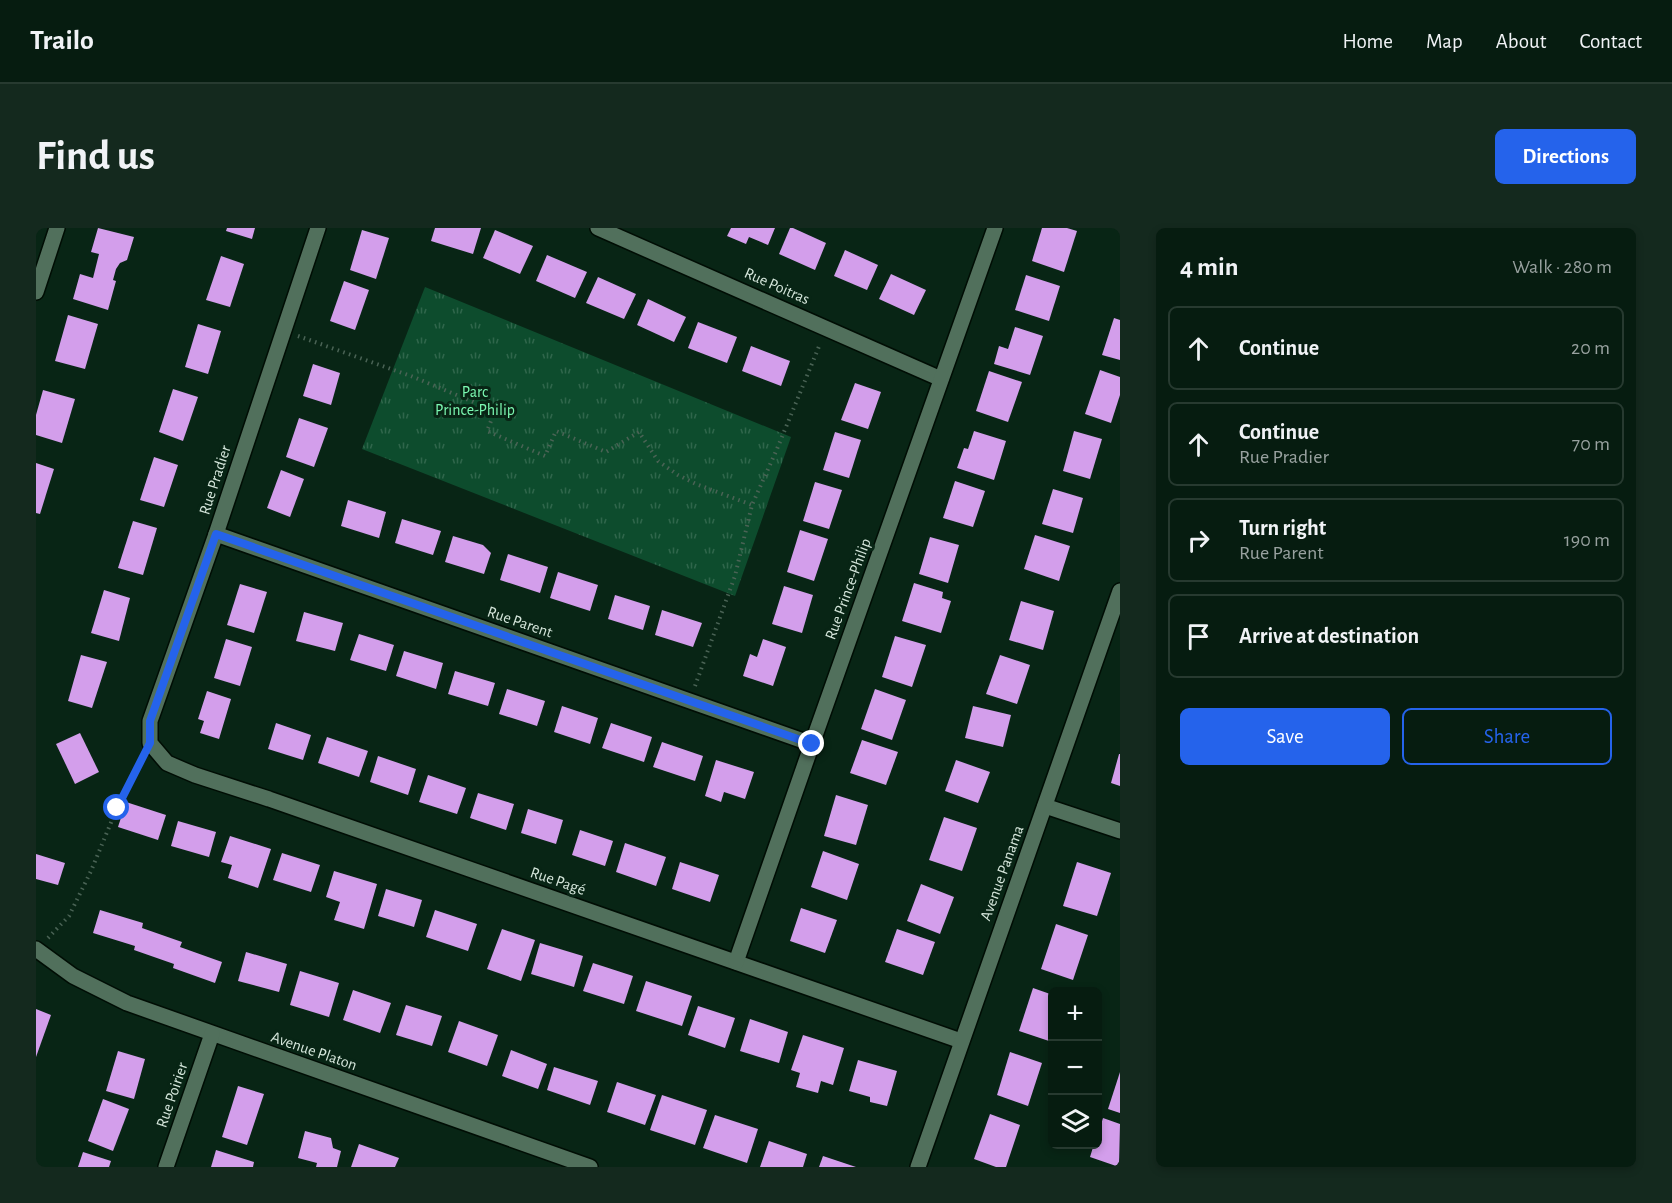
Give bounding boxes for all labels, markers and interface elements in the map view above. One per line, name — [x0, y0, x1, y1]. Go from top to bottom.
text: Trailo — [30, 27, 94, 55]
text: Home — [1342, 31, 1393, 52]
text: Map — [1426, 31, 1463, 52]
text: About — [1496, 31, 1546, 52]
text: Contact — [1579, 31, 1642, 52]
button: Directions — [1495, 129, 1636, 184]
text: Find us — [36, 135, 155, 177]
text: 4 min — [1180, 254, 1239, 280]
text: Walk · 280 m — [1512, 257, 1612, 277]
street label: Rue Poitras — [742, 265, 812, 307]
icon: ahead — [1182, 332, 1215, 365]
text: Continue — [1239, 337, 1319, 359]
text: 20 m — [1571, 338, 1610, 358]
park label: Parc Prince-Philip — [435, 384, 515, 418]
text: Continue — [1239, 421, 1319, 443]
icon: ahead — [1182, 428, 1215, 461]
text: 70 m — [1572, 434, 1610, 454]
street label: Rue Pradier — [196, 443, 234, 517]
text: Rue Pradier — [1239, 447, 1329, 467]
text: Turn right — [1239, 517, 1326, 539]
icon: right — [1182, 524, 1215, 557]
text: 190 m — [1564, 530, 1610, 550]
street label: Rue Prince-Philip — [822, 536, 874, 642]
text: Rue Parent — [1239, 543, 1324, 563]
street label: Rue Parent — [485, 603, 555, 641]
icon: arrive — [1182, 620, 1215, 653]
text: Arrive at destination — [1239, 625, 1419, 647]
button: Save — [1180, 708, 1390, 765]
button: Share — [1402, 708, 1612, 765]
route end — [798, 730, 824, 756]
route start — [103, 794, 129, 820]
street label: Avenue Panama — [977, 823, 1027, 923]
street label: Rue Pagé — [528, 864, 588, 898]
map controls — [1048, 987, 1102, 1149]
button: + — [1048, 987, 1102, 1041]
street label: Avenue Platon — [269, 1029, 359, 1073]
button: − — [1048, 1041, 1102, 1095]
street label: Rue Poirier — [153, 1060, 191, 1130]
button: layers — [1048, 1095, 1102, 1149]

